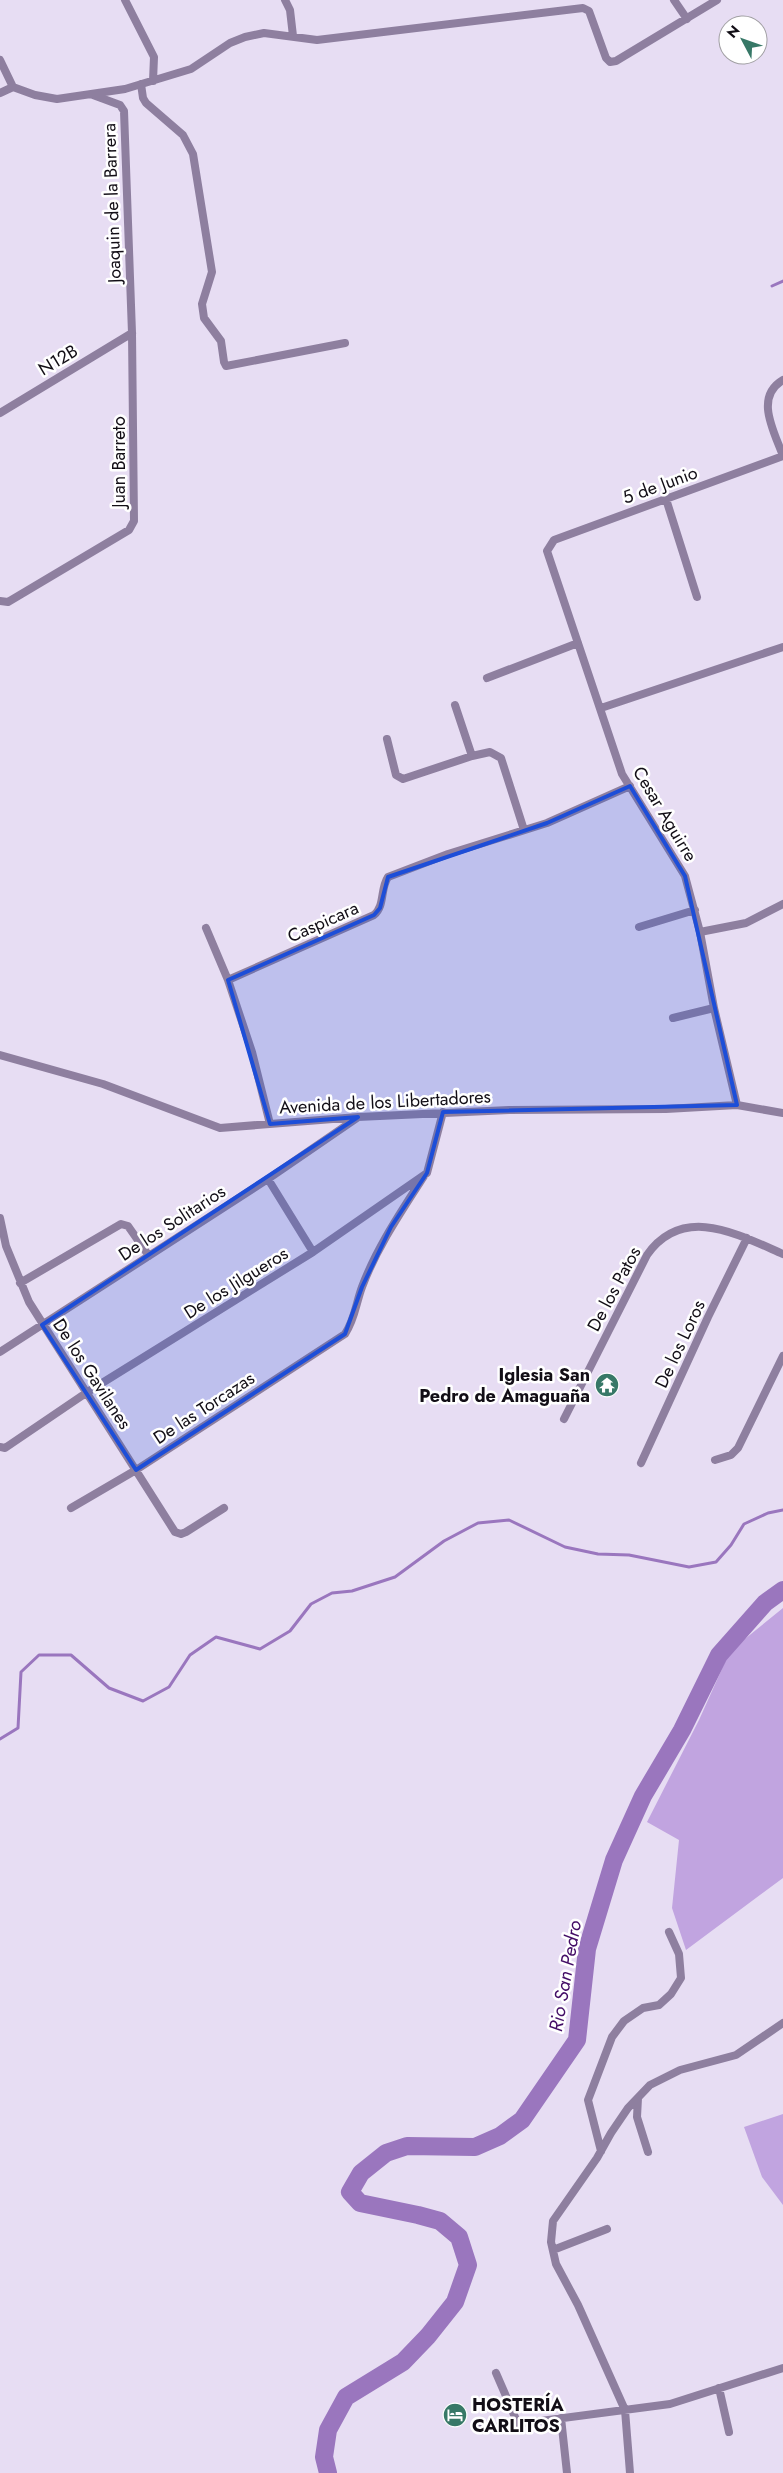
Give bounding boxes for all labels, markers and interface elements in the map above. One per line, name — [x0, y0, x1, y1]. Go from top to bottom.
north arrow — [718, 15, 768, 65]
text: N — [722, 21, 744, 42]
street label: Joaquin de la Barrera — [96, 123, 128, 285]
street label: N12B — [33, 338, 83, 382]
street label: Juan Barreto — [106, 416, 132, 510]
street label: 5 de Junio — [619, 459, 701, 511]
street label: Cesar Aguirre — [626, 762, 704, 866]
street label: Caspicara — [283, 895, 363, 949]
street label: Avenida de los Libertadores — [279, 1083, 491, 1121]
street label: De los Solitarios — [113, 1179, 231, 1267]
street label: De los Jilgueros — [179, 1241, 293, 1325]
street label: De los Patos — [581, 1242, 647, 1336]
street label: De los Loros — [648, 1296, 712, 1392]
street label: De los Gavilanes — [46, 1313, 138, 1435]
place label: Iglesia San Pedro de Amaguaña — [419, 1362, 590, 1409]
street label: De las Torcazas — [148, 1365, 260, 1451]
temple icon: Iglesia San Pedro de Amaguaña — [594, 1372, 620, 1398]
water label: Rio San Pedro — [542, 1918, 588, 2034]
place label: HOSTERÍA CARLITOS — [472, 2392, 565, 2439]
hotel icon: HOSTERÍA CARLITOS — [442, 2402, 468, 2428]

